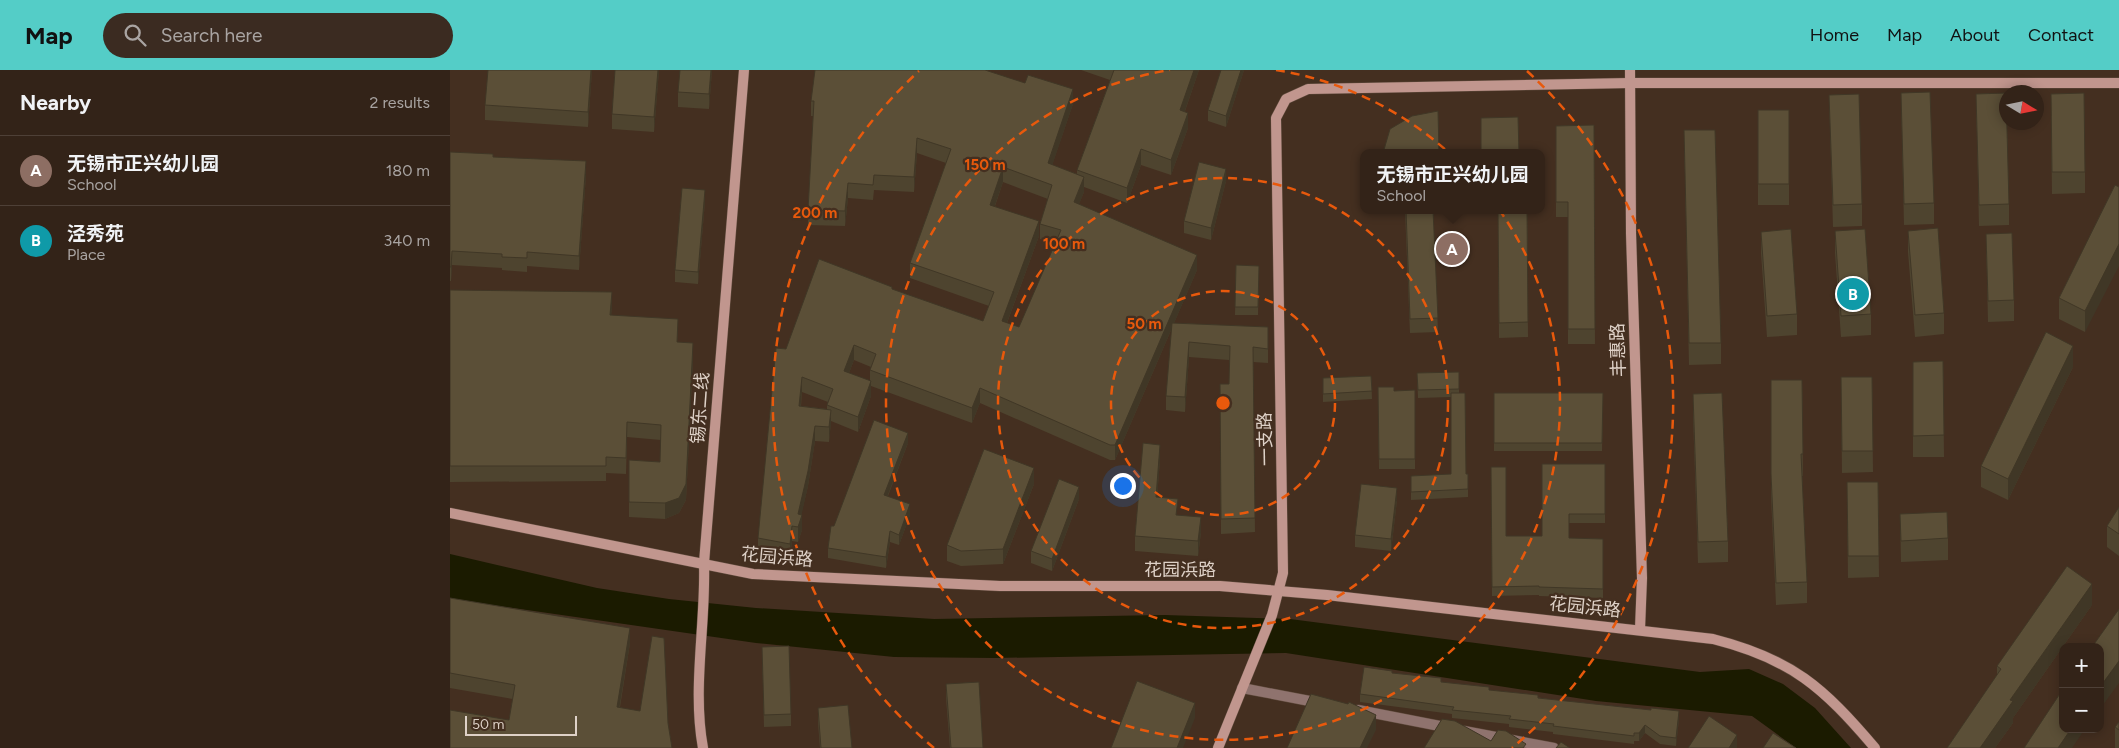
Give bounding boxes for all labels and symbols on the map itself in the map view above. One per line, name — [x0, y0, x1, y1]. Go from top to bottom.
north arrow — [1999, 85, 2044, 130]
text: 150 m — [964, 156, 1006, 174]
text: 200 m — [793, 204, 837, 222]
pin: A — [1436, 230, 1468, 268]
text: 100 m — [1043, 235, 1085, 253]
pin: B — [1837, 275, 1869, 313]
text: 50 m — [1126, 315, 1162, 333]
street label: 丰惠路 — [1606, 323, 1630, 377]
street label: 锡东二线 — [687, 371, 713, 445]
centre of rings — [1214, 394, 1232, 412]
street label: 一支路 — [1254, 412, 1276, 466]
your location — [1110, 473, 1136, 499]
street label: 花园浜路 — [740, 543, 814, 571]
street label: 花园浜路 — [1144, 559, 1216, 581]
street label: 花园浜路 — [1548, 592, 1622, 622]
scale bar — [465, 713, 578, 736]

